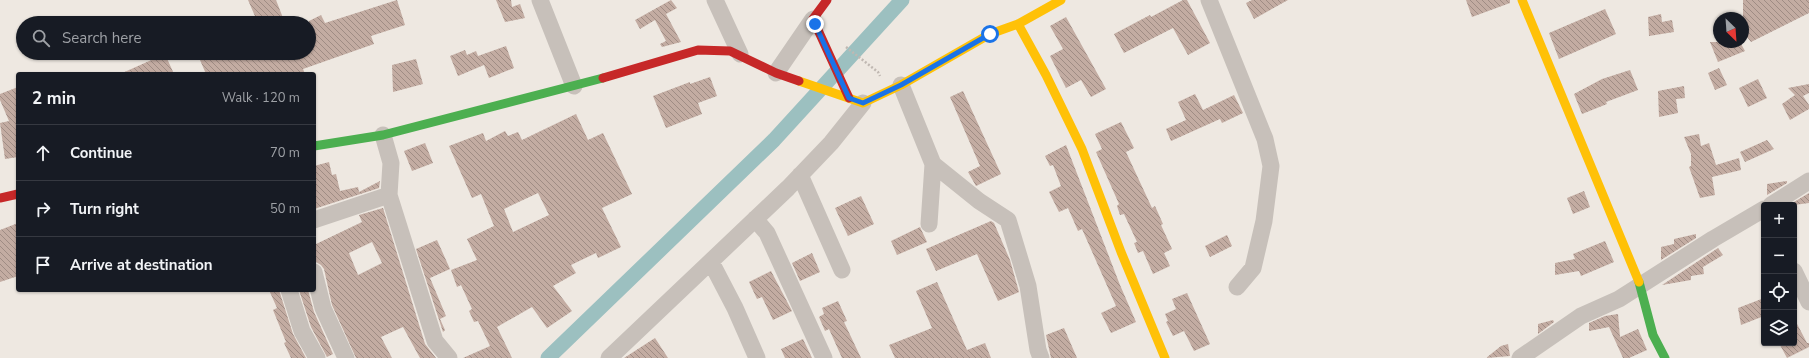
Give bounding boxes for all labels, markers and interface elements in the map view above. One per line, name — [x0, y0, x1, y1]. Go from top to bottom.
north arrow — [1713, 12, 1749, 48]
route end — [806, 15, 824, 33]
search box — [16, 16, 316, 60]
route start — [981, 25, 999, 43]
icon: search — [30, 27, 52, 49]
text: Search here — [62, 28, 142, 48]
text: 2 min — [32, 87, 76, 110]
text: Walk · 120 m — [222, 89, 300, 107]
icon: ahead — [32, 142, 54, 164]
text: Continue — [70, 143, 132, 163]
text: 70 m — [270, 144, 300, 162]
icon: right — [32, 198, 54, 220]
text: Turn right — [70, 199, 139, 219]
text: 50 m — [270, 200, 300, 218]
map controls — [1761, 202, 1797, 346]
button: + — [1761, 202, 1797, 238]
button: − — [1761, 238, 1797, 274]
icon: arrive — [32, 254, 54, 276]
text: Arrive at destination — [70, 255, 213, 275]
button: locate — [1761, 274, 1797, 310]
button: layers — [1761, 310, 1797, 346]

